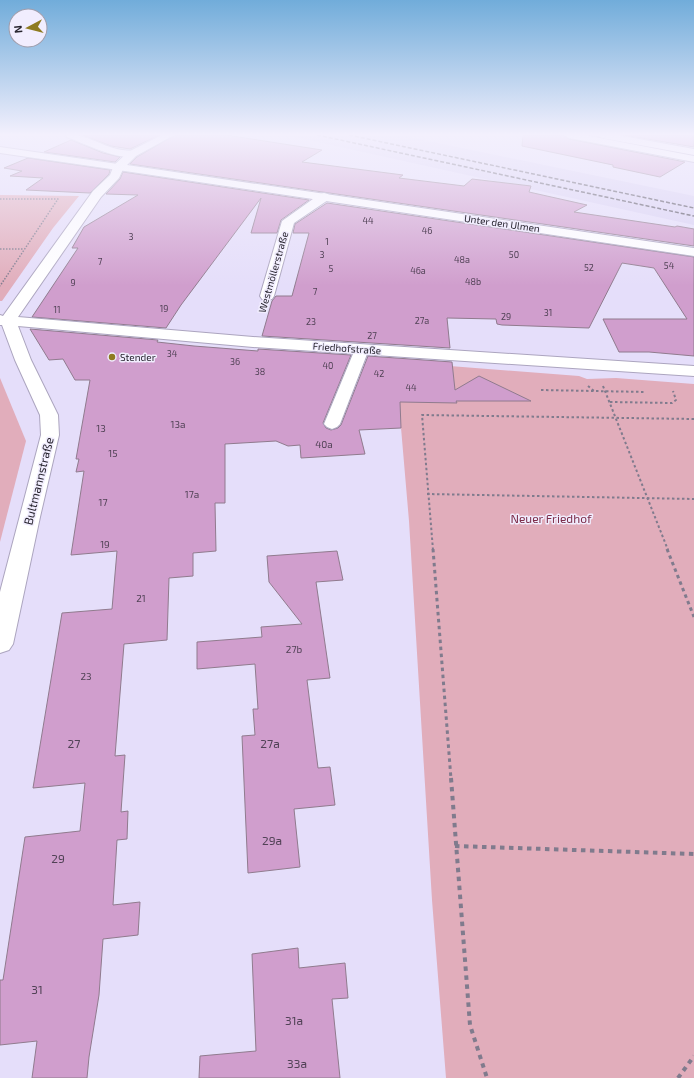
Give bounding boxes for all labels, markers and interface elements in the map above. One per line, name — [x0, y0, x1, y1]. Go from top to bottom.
north arrow — [8, 8, 48, 48]
text: N — [11, 24, 25, 34]
street label: Unter den Ulmen — [463, 212, 541, 234]
house number: 44 — [362, 215, 374, 226]
house number: 46 — [422, 225, 432, 236]
street label: Westmöllerstraße — [256, 230, 290, 314]
house number: 3 — [128, 231, 134, 242]
house number: 1 — [325, 236, 329, 247]
house number: 3 — [319, 249, 325, 260]
house number: 50 — [509, 249, 519, 260]
house number: 48a — [454, 254, 470, 265]
house number: 7 — [98, 256, 103, 267]
house number: 54 — [664, 260, 675, 271]
house number: 52 — [584, 262, 594, 273]
house number: 5 — [329, 263, 334, 274]
house number: 46a — [410, 265, 426, 276]
house number: 48b — [465, 276, 481, 287]
house number: 9 — [70, 277, 76, 288]
house number: 7 — [313, 286, 318, 297]
house number: 19 — [160, 303, 168, 314]
house number: 11 — [53, 304, 61, 315]
house number: 31 — [544, 307, 552, 318]
house number: 29 — [501, 311, 511, 322]
house number: 27a — [415, 315, 429, 326]
house number: 23 — [306, 316, 316, 327]
house number: 27 — [367, 330, 377, 341]
street label: Friedhofstraße — [312, 340, 382, 356]
house number: 34 — [167, 348, 178, 359]
place label: Stender — [120, 351, 156, 363]
marker: Stender — [107, 352, 117, 362]
house number: 36 — [230, 356, 240, 367]
house number: 40 — [323, 360, 333, 371]
house number: 38 — [255, 366, 265, 377]
house number: 42 — [374, 368, 384, 379]
house number: 44 — [405, 382, 417, 393]
house number: 13a — [170, 418, 186, 430]
house number: 13 — [96, 422, 106, 434]
street label: Bultmannstraße — [20, 436, 56, 526]
house number: 40a — [315, 438, 333, 450]
house number: 15 — [108, 447, 118, 459]
house number: 17a — [185, 488, 199, 500]
house number: 17 — [98, 496, 108, 508]
park label: Neuer Friedhof — [510, 511, 592, 525]
house number: 19 — [100, 538, 110, 550]
house number: 21 — [136, 592, 146, 604]
house number: 27b — [286, 643, 303, 655]
house number: 23 — [80, 670, 92, 682]
house number: 27 — [68, 736, 80, 750]
house number: 27a — [260, 736, 280, 750]
house number: 29a — [262, 833, 282, 847]
house number: 29 — [51, 851, 65, 865]
house number: 31 — [31, 982, 43, 996]
house number: 31a — [285, 1013, 303, 1027]
house number: 33a — [287, 1056, 307, 1070]

